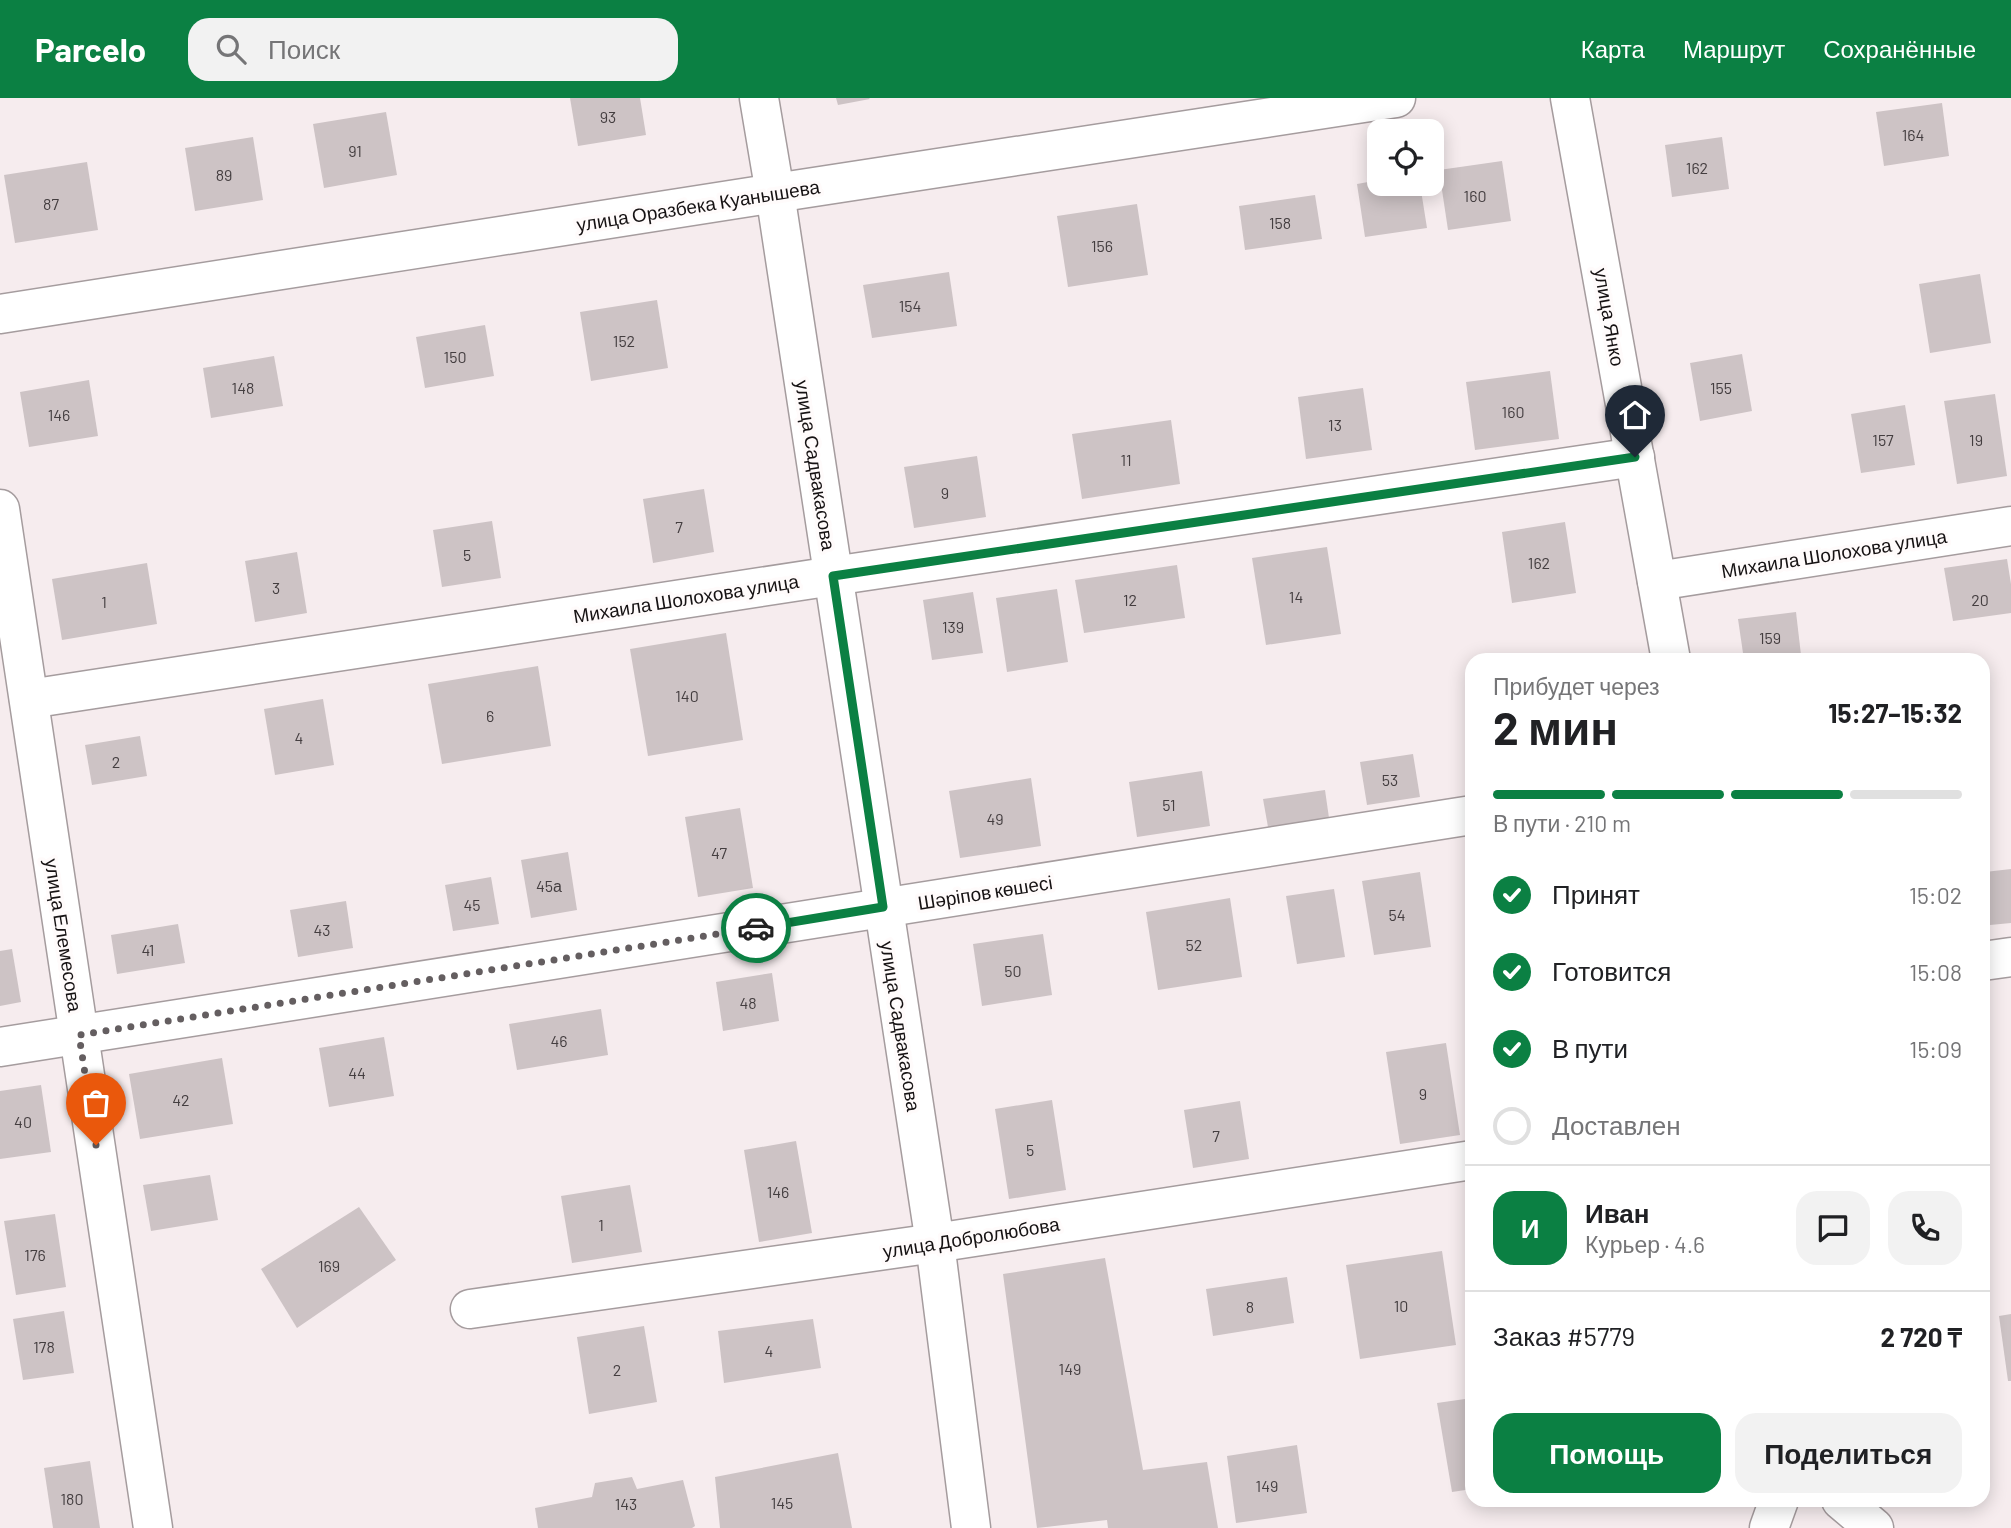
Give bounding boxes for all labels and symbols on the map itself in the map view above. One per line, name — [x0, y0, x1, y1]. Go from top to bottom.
house number: 93 — [600, 107, 616, 126]
house number: 164 — [1902, 125, 1924, 144]
house number: 91 — [348, 141, 362, 160]
house number: 162 — [1686, 158, 1708, 177]
house number: 89 — [216, 165, 232, 184]
street label: улица Оразбека Куанышева — [575, 174, 822, 236]
house number: 160 — [1464, 186, 1486, 205]
house number: 87 — [43, 194, 59, 213]
house number: 158 — [1269, 213, 1291, 232]
house number: 156 — [1091, 236, 1113, 255]
street label: улица Янко — [1590, 266, 1630, 368]
house number: 154 — [899, 296, 921, 315]
house number: 152 — [613, 331, 635, 350]
house number: 150 — [444, 347, 466, 366]
house number: 148 — [232, 378, 254, 397]
street label: улица Садвакасова — [791, 378, 841, 552]
house number: 155 — [1710, 378, 1732, 397]
pin — [1605, 385, 1665, 457]
house number: 160 — [1502, 402, 1524, 421]
house number: 146 — [48, 405, 70, 424]
house number: 13 — [1328, 415, 1342, 434]
house number: 157 — [1872, 430, 1894, 449]
house number: 19 — [1969, 430, 1983, 449]
house number: 11 — [1120, 450, 1132, 469]
house number: 9 — [941, 483, 949, 502]
house number: 7 — [675, 517, 683, 536]
street label: Михаила Шолохова улица — [1720, 524, 1949, 582]
house number: 5 — [463, 545, 471, 564]
house number: 162 — [1528, 553, 1550, 572]
street label: Михаила Шолохова улица — [572, 569, 801, 627]
house number: 3 — [272, 578, 280, 597]
house number: 14 — [1289, 587, 1303, 606]
house number: 12 — [1123, 590, 1137, 609]
house number: 20 — [1971, 590, 1989, 609]
house number: 1 — [101, 592, 107, 611]
house number: 139 — [942, 617, 964, 636]
house number: 159 — [1759, 628, 1781, 647]
house number: 140 — [675, 686, 699, 705]
house number: 6 — [486, 706, 494, 725]
house number: 4 — [295, 728, 303, 747]
house number: 2 — [112, 752, 120, 771]
house number: 53 — [1382, 770, 1398, 789]
house number: 51 — [1162, 795, 1176, 814]
house number: 49 — [986, 809, 1004, 828]
house number: 47 — [711, 843, 727, 862]
street label: улица Елемесова — [41, 857, 88, 1014]
street label: Шәріпов көшесі — [916, 870, 1054, 914]
house number: 45а — [536, 876, 562, 895]
courier — [721, 893, 791, 963]
house number: 45 — [463, 895, 481, 914]
house number: 54 — [1388, 905, 1406, 924]
house number: 43 — [313, 920, 331, 939]
house number: 52 — [1186, 935, 1202, 954]
street label: улица Садвакасова — [876, 939, 926, 1113]
house number: 41 — [142, 940, 154, 959]
house number: 50 — [1004, 961, 1022, 980]
house number: 48 — [739, 993, 757, 1012]
house number: 46 — [550, 1031, 568, 1050]
house number: 44 — [348, 1063, 366, 1082]
pin — [66, 1073, 126, 1145]
house number: 9 — [1419, 1084, 1427, 1103]
house number: 42 — [172, 1090, 190, 1109]
house number: 40 — [14, 1112, 32, 1131]
house number: 7 — [1212, 1126, 1220, 1145]
house number: 5 — [1026, 1140, 1034, 1159]
house number: 146 — [767, 1182, 789, 1201]
street label: улица Добролюбова — [881, 1212, 1061, 1262]
house number: 1 — [598, 1215, 604, 1234]
house number: 176 — [24, 1245, 46, 1264]
house number: 169 — [318, 1256, 340, 1275]
house number: 10 — [1394, 1296, 1408, 1315]
house number: 8 — [1246, 1297, 1254, 1316]
house number: 178 — [33, 1337, 55, 1356]
house number: 4 — [765, 1341, 773, 1360]
house number: 149 — [1059, 1359, 1081, 1378]
house number: 2 — [613, 1360, 621, 1379]
house number: 149 — [1256, 1476, 1278, 1495]
house number: 180 — [61, 1489, 83, 1508]
house number: 145 — [771, 1493, 793, 1512]
house number: 143 — [615, 1494, 637, 1513]

